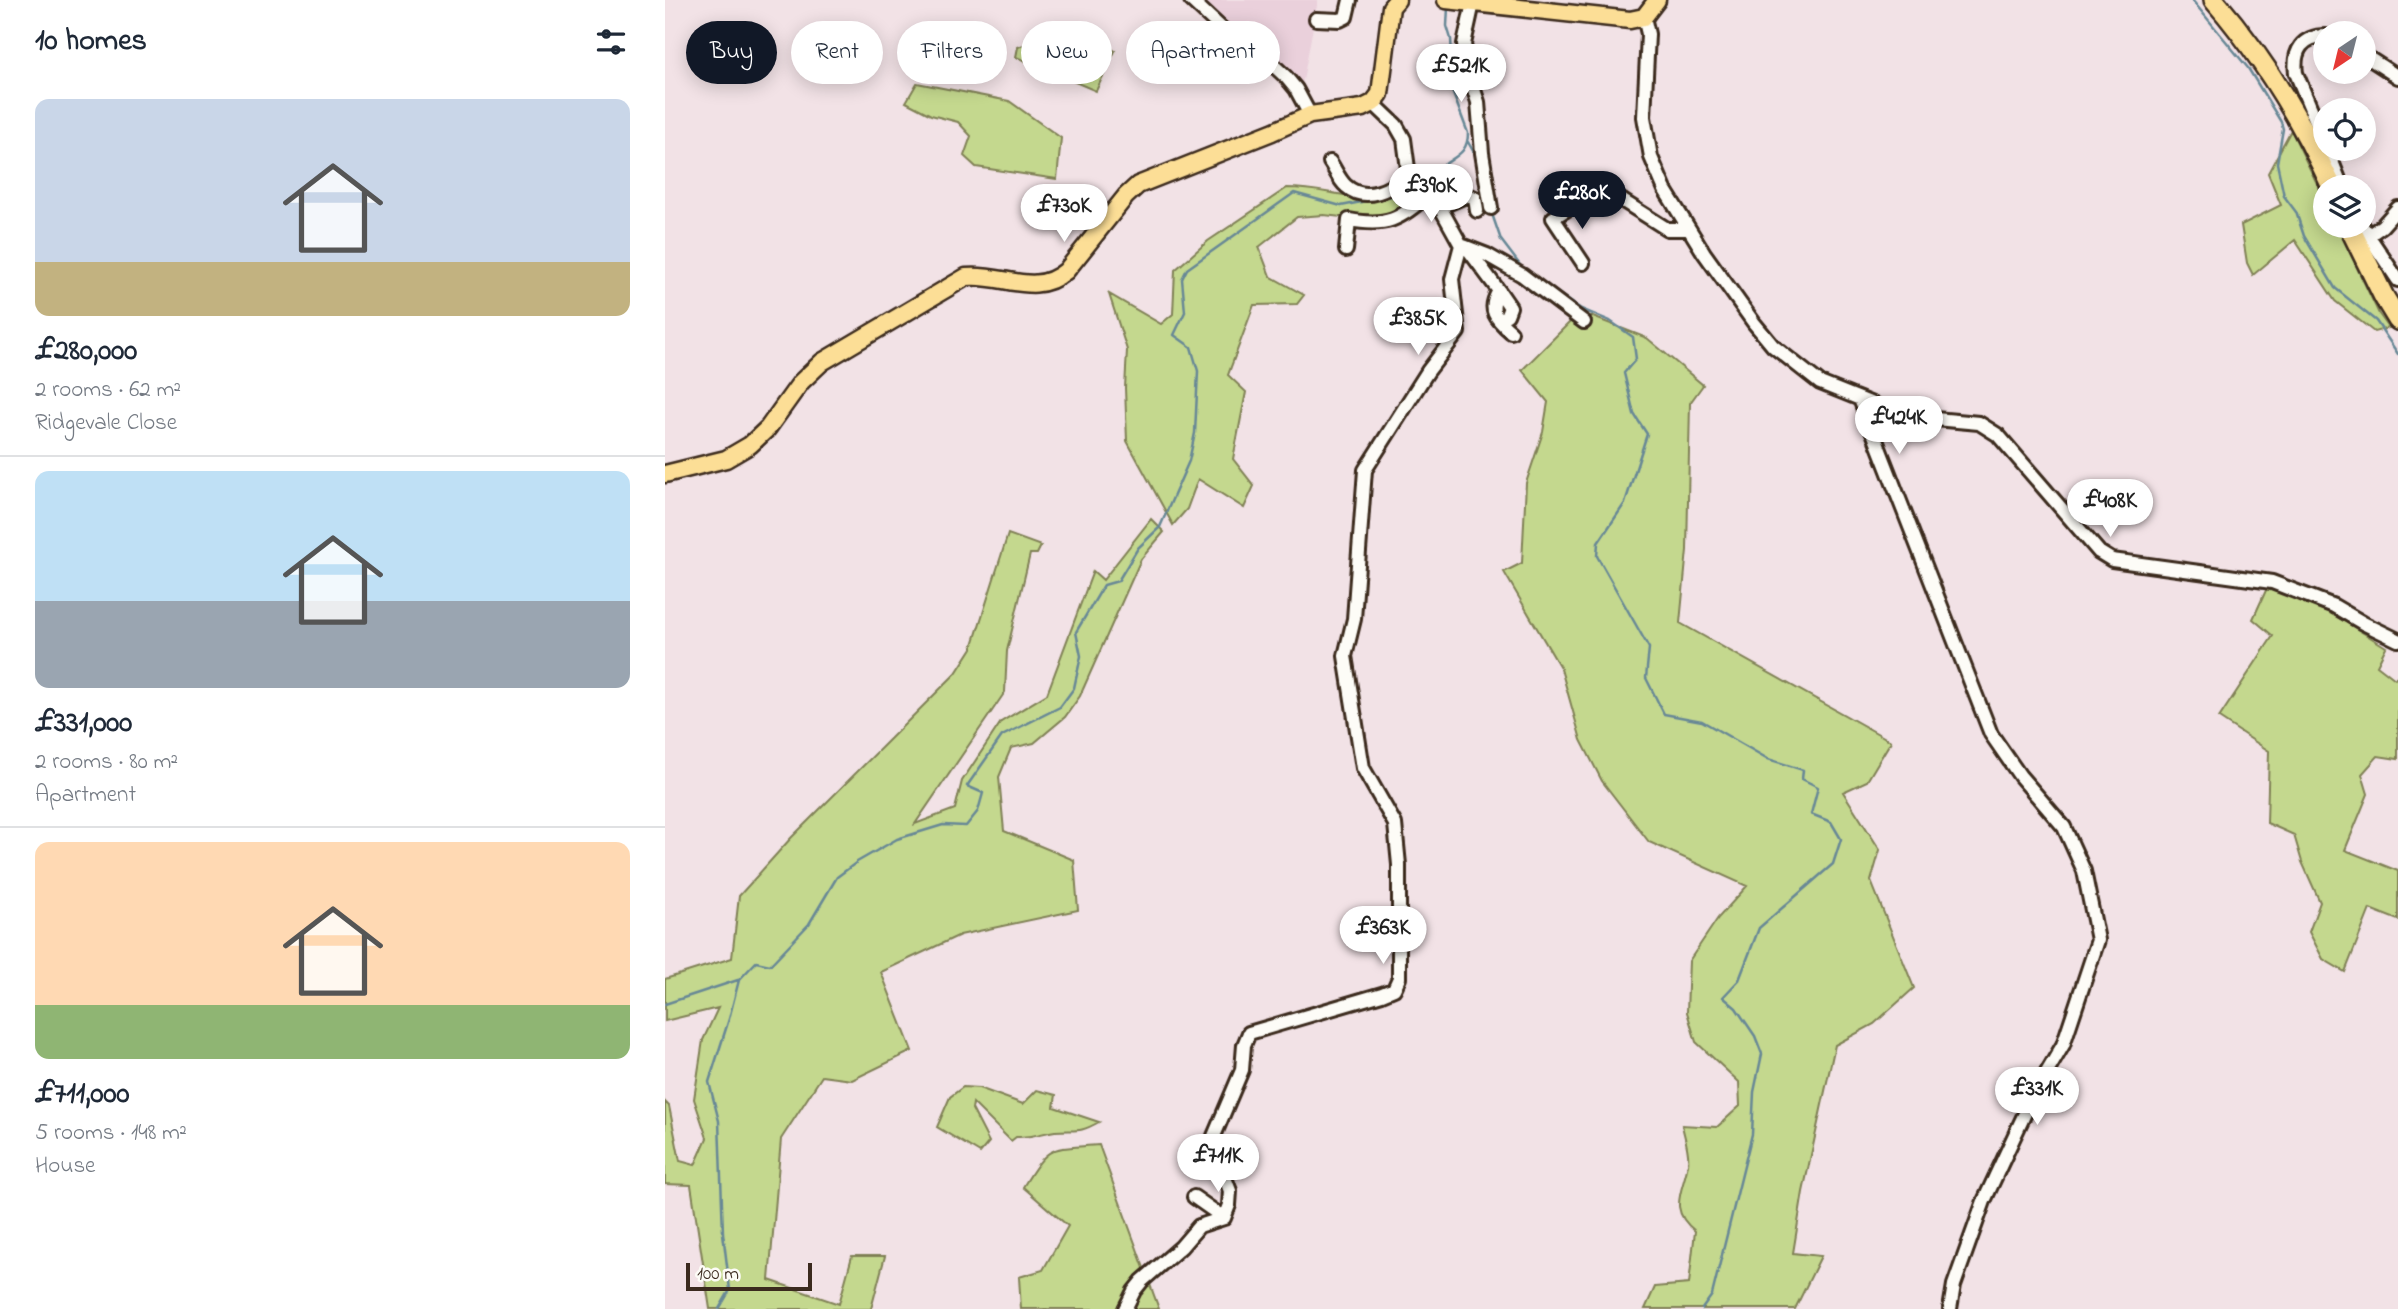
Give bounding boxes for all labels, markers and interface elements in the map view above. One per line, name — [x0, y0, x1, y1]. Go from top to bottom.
text: 10 homes — [35, 20, 147, 64]
chip: Buy — [686, 21, 777, 84]
chip: Rent — [791, 21, 883, 84]
chip: Filters — [897, 21, 1007, 84]
chip: New — [1021, 21, 1112, 84]
chip: Apartment — [1126, 21, 1280, 84]
north arrow — [2313, 21, 2377, 84]
map controls — [2313, 21, 2376, 238]
icon: filters — [592, 23, 630, 61]
pin: £521K — [1412, 44, 1510, 104]
text: £521K — [1432, 50, 1490, 83]
button: locate — [2313, 98, 2376, 161]
icon: home — [270, 145, 396, 271]
pin: £390K — [1382, 164, 1480, 224]
text: £390K — [1405, 170, 1457, 203]
pin: £280K — [1533, 172, 1631, 231]
button: layers — [2313, 175, 2376, 238]
text: £280K — [1554, 177, 1610, 210]
pin: £730K — [1015, 184, 1113, 244]
text: £730K — [1037, 190, 1091, 223]
pin: £385K — [1369, 298, 1467, 357]
text: £385K — [1390, 303, 1446, 336]
text: £280,000 — [35, 330, 137, 374]
text: 2 rooms · 62 m² — [35, 374, 181, 407]
pin: £424K — [1850, 396, 1948, 456]
text: £424K — [1871, 402, 1927, 435]
text: Ridgevale Close — [35, 407, 177, 440]
pin: £408K — [2061, 480, 2159, 539]
text: £408K — [2083, 485, 2137, 518]
icon: home — [270, 517, 396, 643]
text: £331,000 — [35, 702, 132, 746]
text: 2 rooms · 80 m² — [35, 746, 178, 779]
text: Apartment — [35, 779, 136, 812]
icon: home — [270, 888, 396, 1014]
pin: £363K — [1334, 906, 1432, 966]
text: £363K — [1356, 912, 1410, 945]
pin: £331K — [1988, 1068, 2086, 1127]
text: £711,000 — [35, 1073, 129, 1117]
text: £331K — [2011, 1073, 2063, 1106]
text: 5 rooms · 148 m² — [35, 1117, 187, 1150]
pin: £711K — [1169, 1134, 1267, 1194]
text: £711K — [1193, 1140, 1243, 1173]
text: House — [35, 1150, 95, 1183]
scale bar — [686, 1260, 812, 1292]
text: 100 m — [697, 1261, 739, 1288]

